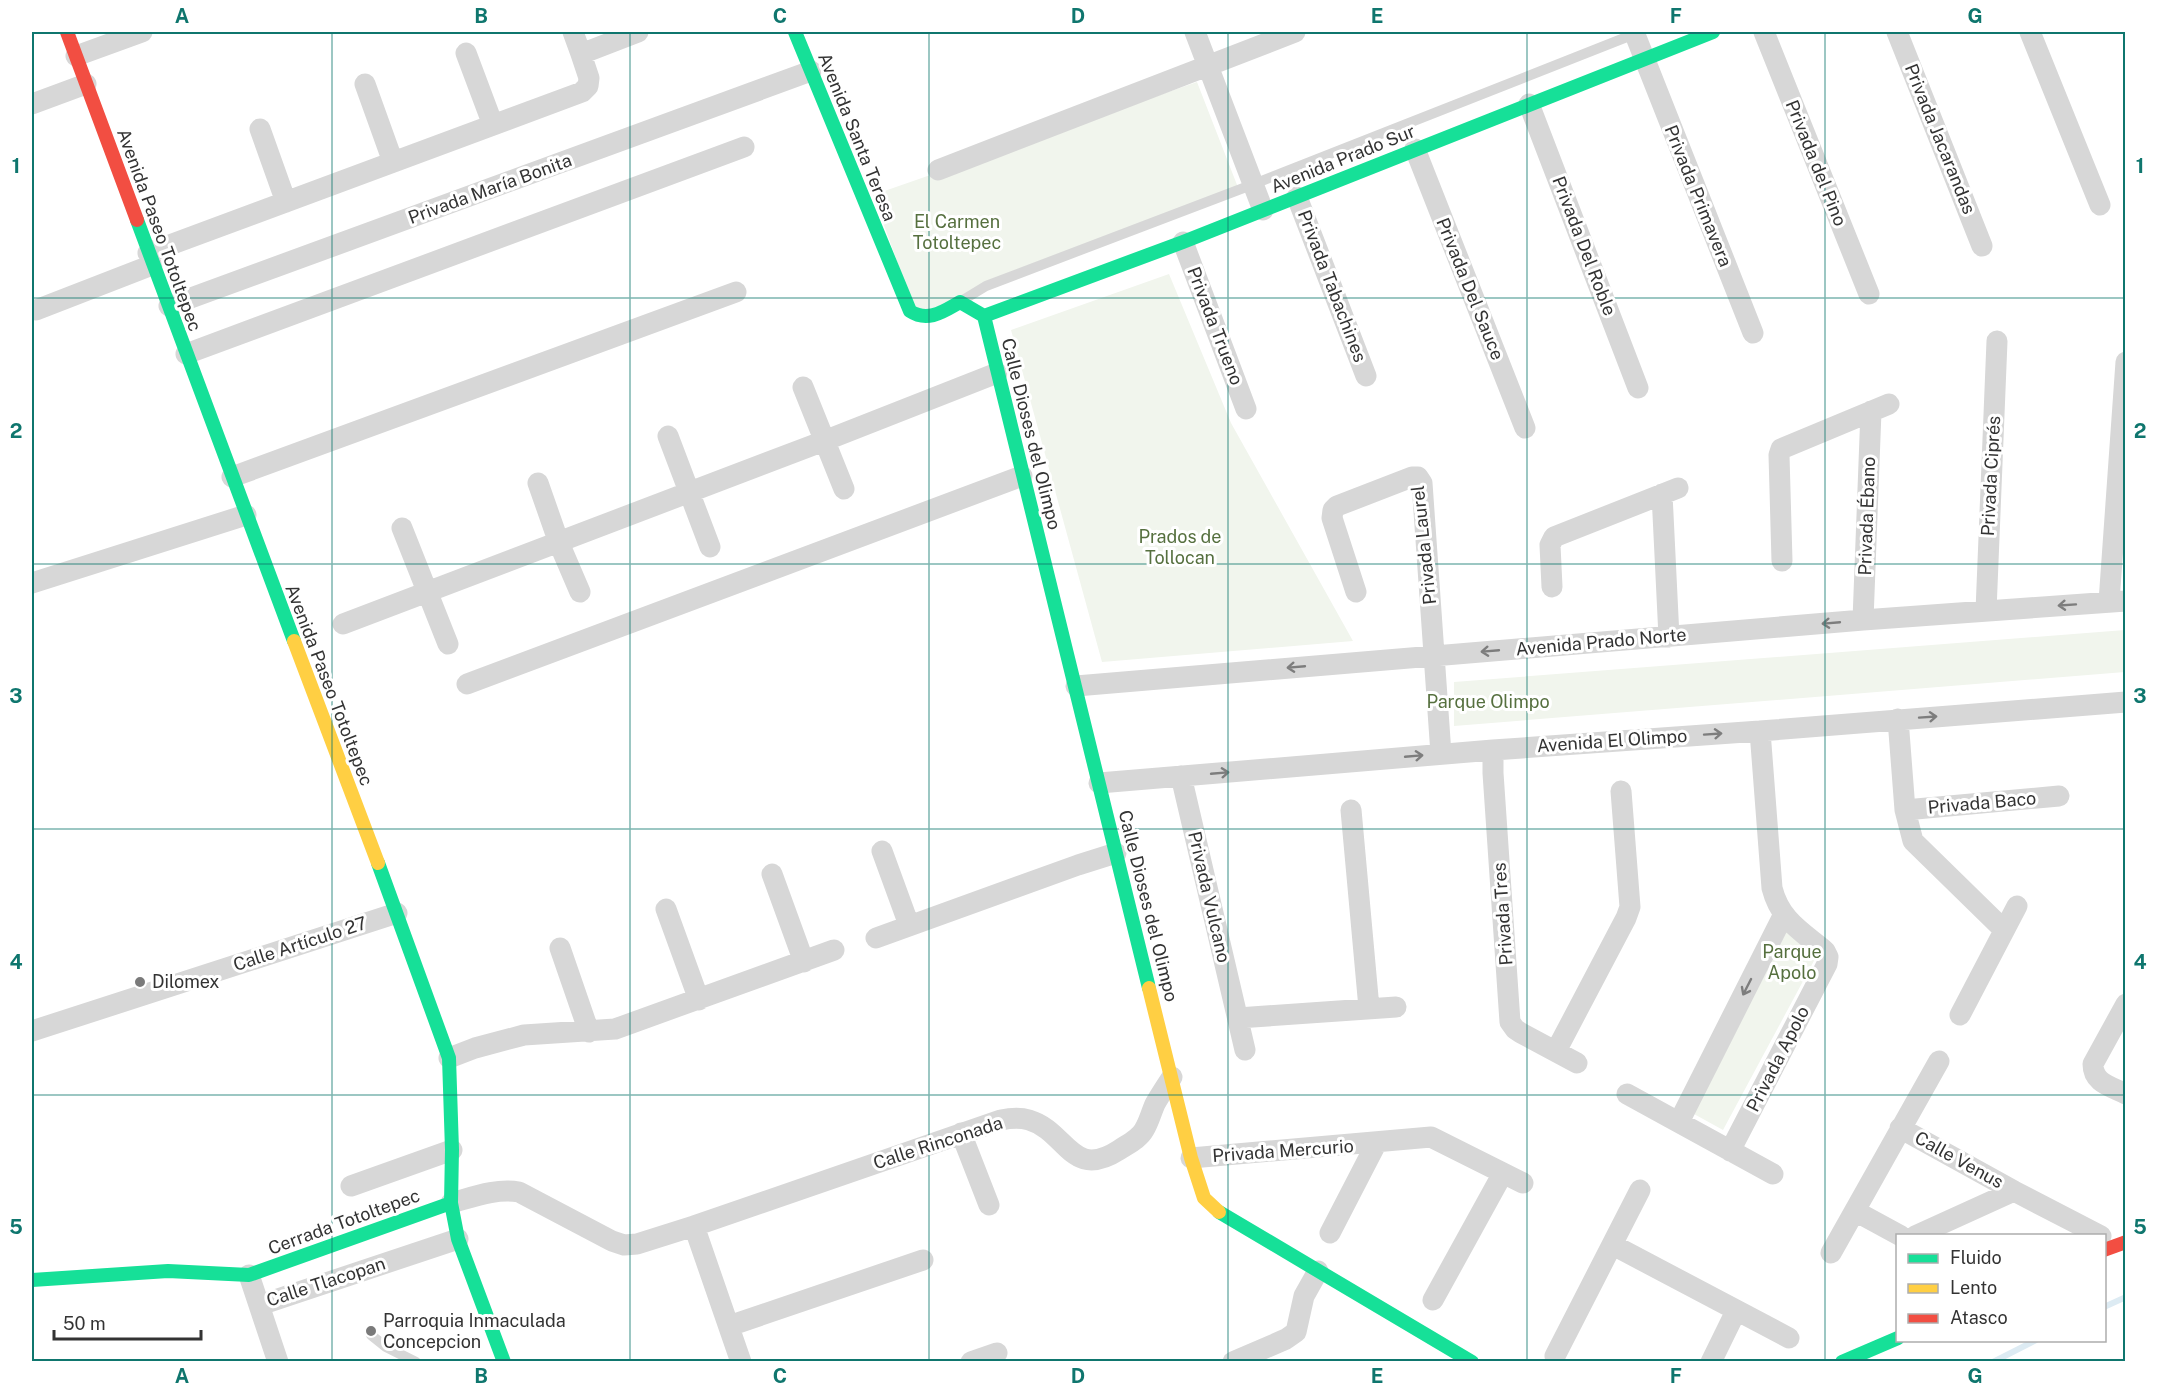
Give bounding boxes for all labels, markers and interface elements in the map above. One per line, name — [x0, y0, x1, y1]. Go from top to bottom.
text: A — [175, 4, 189, 28]
text: B — [474, 4, 488, 28]
text: C — [773, 4, 787, 28]
text: D — [1071, 4, 1085, 28]
text: E — [1371, 4, 1383, 28]
text: F — [1670, 4, 1682, 28]
text: G — [1967, 4, 1983, 28]
street label: Avenida Santa Teresa — [814, 50, 901, 224]
street label: Privada Jacarandas — [1901, 61, 1980, 217]
street label: Privada del Pino — [1782, 97, 1851, 229]
street label: Avenida Prado Sur — [1268, 120, 1418, 197]
street label: Privada Primavera — [1660, 122, 1736, 270]
street label: Avenida Paseo Totoltepec — [113, 126, 206, 334]
street label: Privada María Bonita — [405, 149, 574, 228]
text: 1 — [12, 154, 20, 178]
text: 1 — [2136, 154, 2144, 178]
street label: Privada Del Roble — [1548, 173, 1621, 318]
street label: Privada Tabachines — [1294, 207, 1371, 365]
park label: El Carmen Totoltepec — [913, 211, 1001, 253]
street label: Privada Del Sauce — [1432, 215, 1509, 363]
street label: Privada Trueno — [1183, 264, 1248, 388]
street label: Calle Dioses del Olimpo — [998, 336, 1065, 532]
street label: Privada Ciprés — [1977, 415, 2004, 537]
text: 2 — [10, 419, 22, 443]
text: 2 — [2134, 419, 2146, 443]
street label: Privada Ébano — [1853, 456, 1879, 576]
street label: Privada Laurel — [1407, 484, 1440, 606]
park label: Prados de Tollocan — [1138, 526, 1222, 568]
street label: Avenida Paseo Totoltepec — [281, 581, 378, 789]
one-way arrow — [2058, 600, 2078, 611]
one-way arrow — [1821, 618, 1841, 629]
street label: Avenida Prado Norte — [1515, 624, 1687, 659]
one-way arrow — [1481, 646, 1500, 657]
one-way arrow — [1286, 662, 1306, 673]
text: 3 — [9, 684, 23, 708]
text: 3 — [2133, 684, 2147, 708]
park label: Parque Olimpo — [1426, 691, 1550, 712]
one-way arrow — [1918, 711, 1938, 722]
street label: Avenida El Olimpo — [1536, 725, 1688, 756]
one-way arrow — [1703, 729, 1723, 740]
one-way arrow — [1404, 750, 1423, 761]
one-way arrow — [1209, 767, 1229, 778]
street label: Privada Baco — [1927, 787, 2037, 818]
street label: Calle Dioses del Olimpo — [1115, 808, 1182, 1004]
street label: Privada Vulcano — [1184, 829, 1235, 965]
street label: Privada Tres — [1488, 862, 1517, 966]
street label: Calle Artículo 27 — [230, 912, 369, 975]
park label: Parque Apolo — [1762, 941, 1822, 983]
text: 4 — [9, 950, 23, 974]
text: 4 — [2133, 950, 2147, 974]
place label: Dilomex — [152, 971, 220, 992]
marker: Dilomex — [133, 975, 147, 989]
one-way arrow — [1741, 978, 1752, 996]
street label: Privada Apolo — [1742, 1002, 1813, 1115]
street label: Calle Rinconada — [871, 1112, 1005, 1173]
street label: Calle Venus — [1911, 1127, 2007, 1192]
street label: Privada Mercurio — [1212, 1135, 1354, 1166]
street label: Cerrada Totoltepec — [265, 1184, 423, 1259]
text: 5 — [9, 1215, 23, 1239]
text: 5 — [2133, 1215, 2147, 1239]
legend — [1896, 1234, 2106, 1342]
text: Fluido — [1950, 1247, 2002, 1268]
street label: Calle Tlacopan — [264, 1252, 388, 1311]
text: Lento — [1950, 1277, 1997, 1298]
scale bar — [54, 1303, 201, 1341]
text: Atasco — [1950, 1307, 2008, 1328]
place label: Parroquia Inmaculada Concepcion — [383, 1310, 566, 1352]
text: 50 m — [63, 1313, 106, 1334]
marker: Parroquia Inmaculada Concepcion — [364, 1324, 378, 1338]
text: A — [175, 1364, 189, 1388]
text: B — [474, 1364, 488, 1388]
text: C — [773, 1364, 787, 1388]
text: D — [1071, 1364, 1085, 1388]
text: E — [1371, 1364, 1383, 1388]
text: F — [1670, 1364, 1682, 1388]
text: G — [1967, 1364, 1983, 1388]

